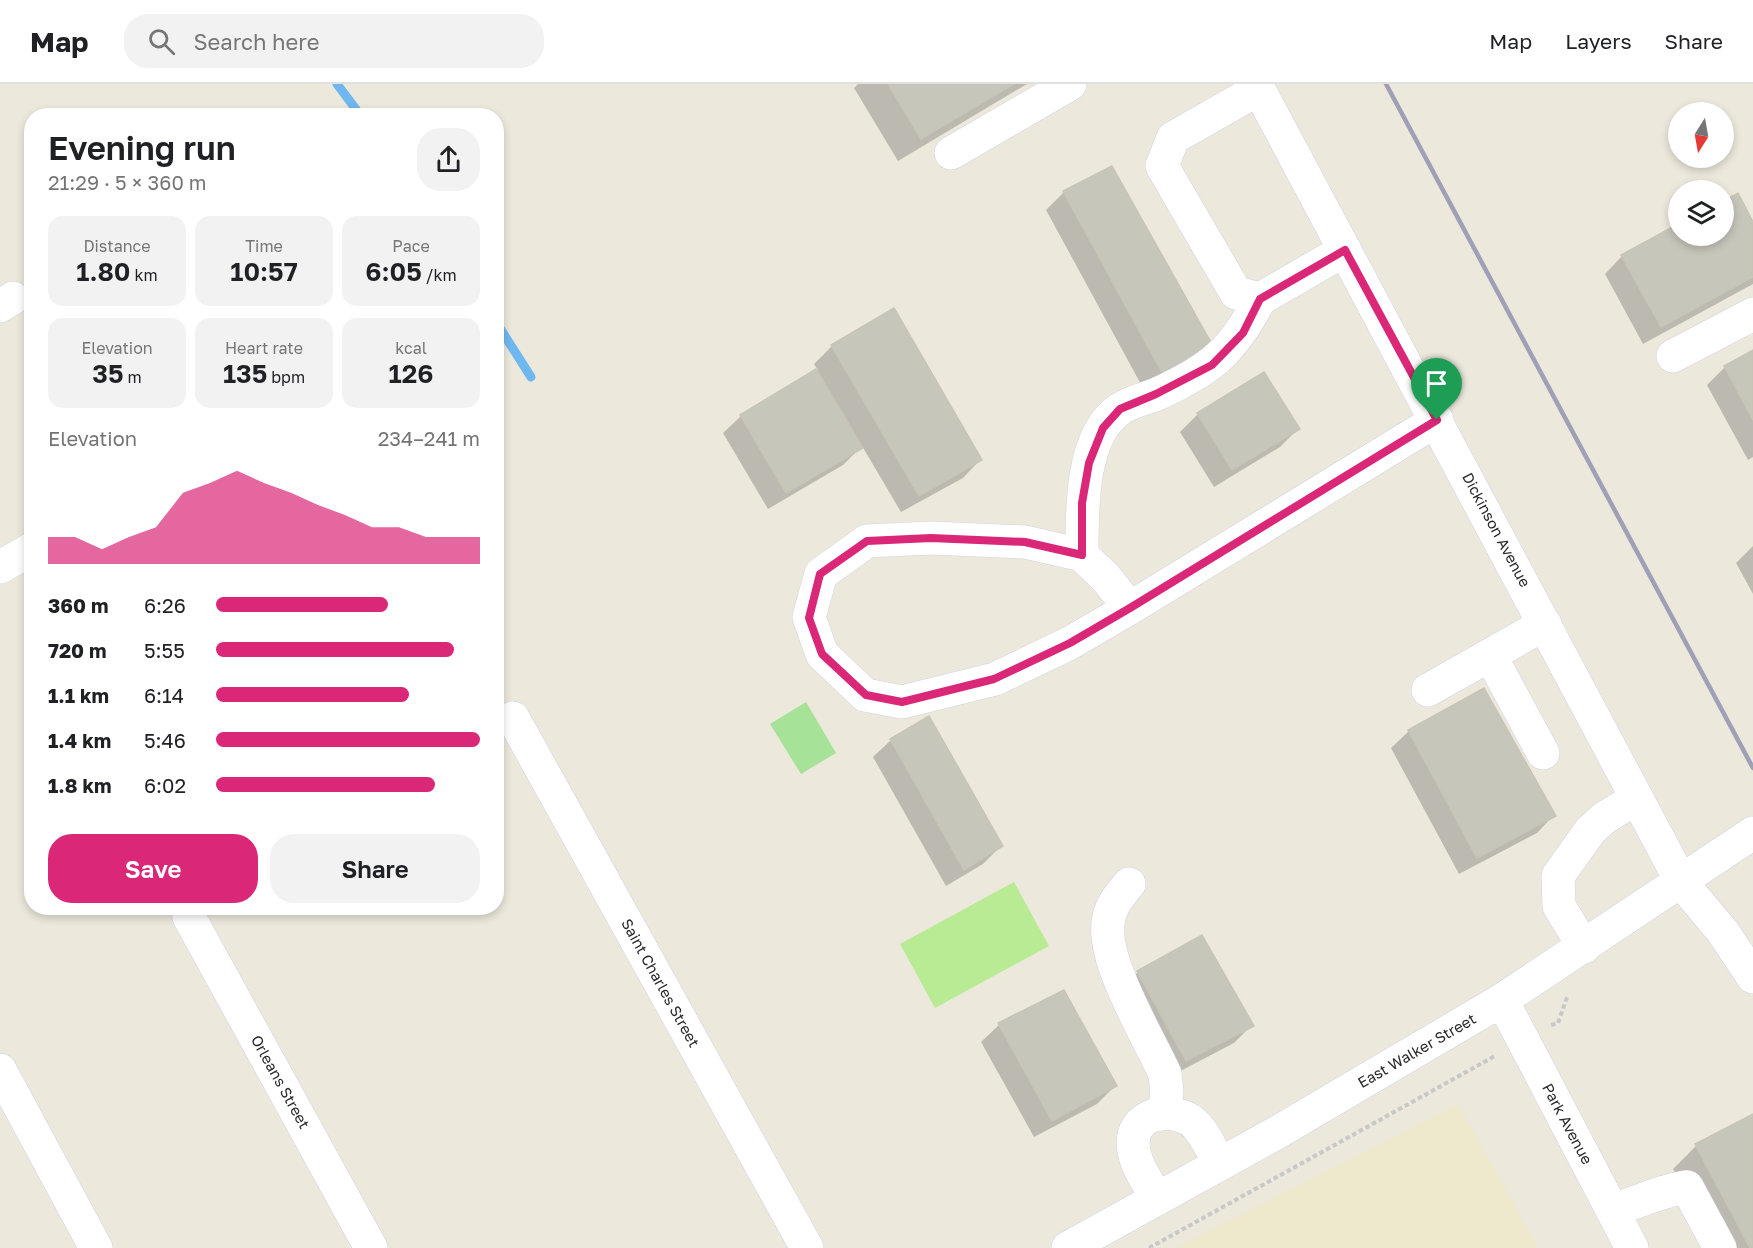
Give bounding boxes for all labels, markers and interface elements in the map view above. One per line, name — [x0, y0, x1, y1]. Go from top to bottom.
search box — [124, 14, 544, 68]
text: Map — [30, 25, 88, 58]
icon: search — [145, 25, 178, 58]
text: Search here — [193, 28, 319, 55]
text: Map — [1489, 28, 1532, 54]
text: Layers — [1565, 28, 1632, 54]
text: Share — [1665, 28, 1723, 54]
north arrow — [1668, 102, 1734, 168]
map controls — [1668, 102, 1734, 246]
text: Evening run — [48, 128, 236, 167]
button: share — [417, 128, 480, 191]
text: 21:29 · 5 × 360 m — [48, 170, 207, 194]
button: layers — [1668, 180, 1734, 246]
text: Distance — [83, 236, 151, 256]
text: Time — [245, 236, 283, 256]
text: Pace — [392, 236, 430, 256]
text: 1.80 — [76, 256, 130, 287]
text: 10:57 — [230, 256, 298, 287]
text: 6:05 — [365, 256, 422, 287]
text: km — [130, 265, 158, 285]
text: /km — [422, 265, 457, 285]
text: Elevation — [81, 338, 153, 358]
text: Heart rate — [225, 338, 303, 358]
text: kcal — [395, 338, 427, 358]
text: 35 — [92, 358, 124, 389]
text: 135 — [223, 358, 267, 389]
text: 126 — [389, 358, 433, 389]
pin — [1411, 358, 1462, 420]
text: m — [124, 367, 142, 387]
text: bpm — [267, 367, 305, 387]
icon: arrive — [1420, 367, 1453, 400]
text: Elevation — [48, 426, 137, 450]
text: 234–241 m — [378, 426, 480, 450]
street label: Dickinson Avenue — [1459, 469, 1535, 590]
text: 360 m — [48, 593, 108, 617]
text: 6:26 — [144, 593, 186, 617]
text: 720 m — [48, 638, 107, 662]
text: 5:55 — [144, 638, 185, 662]
text: 1.1 km — [48, 683, 109, 707]
text: 6:14 — [144, 683, 184, 707]
text: 1.4 km — [48, 728, 111, 752]
text: 5:46 — [144, 728, 186, 752]
text: 1.8 km — [48, 773, 112, 797]
text: 6:02 — [144, 773, 186, 797]
button: Save — [48, 834, 258, 903]
button: Share — [270, 834, 480, 903]
street label: Saint Charles Street — [618, 915, 704, 1050]
street label: East Walker Street — [1354, 1009, 1479, 1091]
street label: Orleans Street — [248, 1032, 314, 1131]
street label: Park Avenue — [1539, 1080, 1597, 1167]

